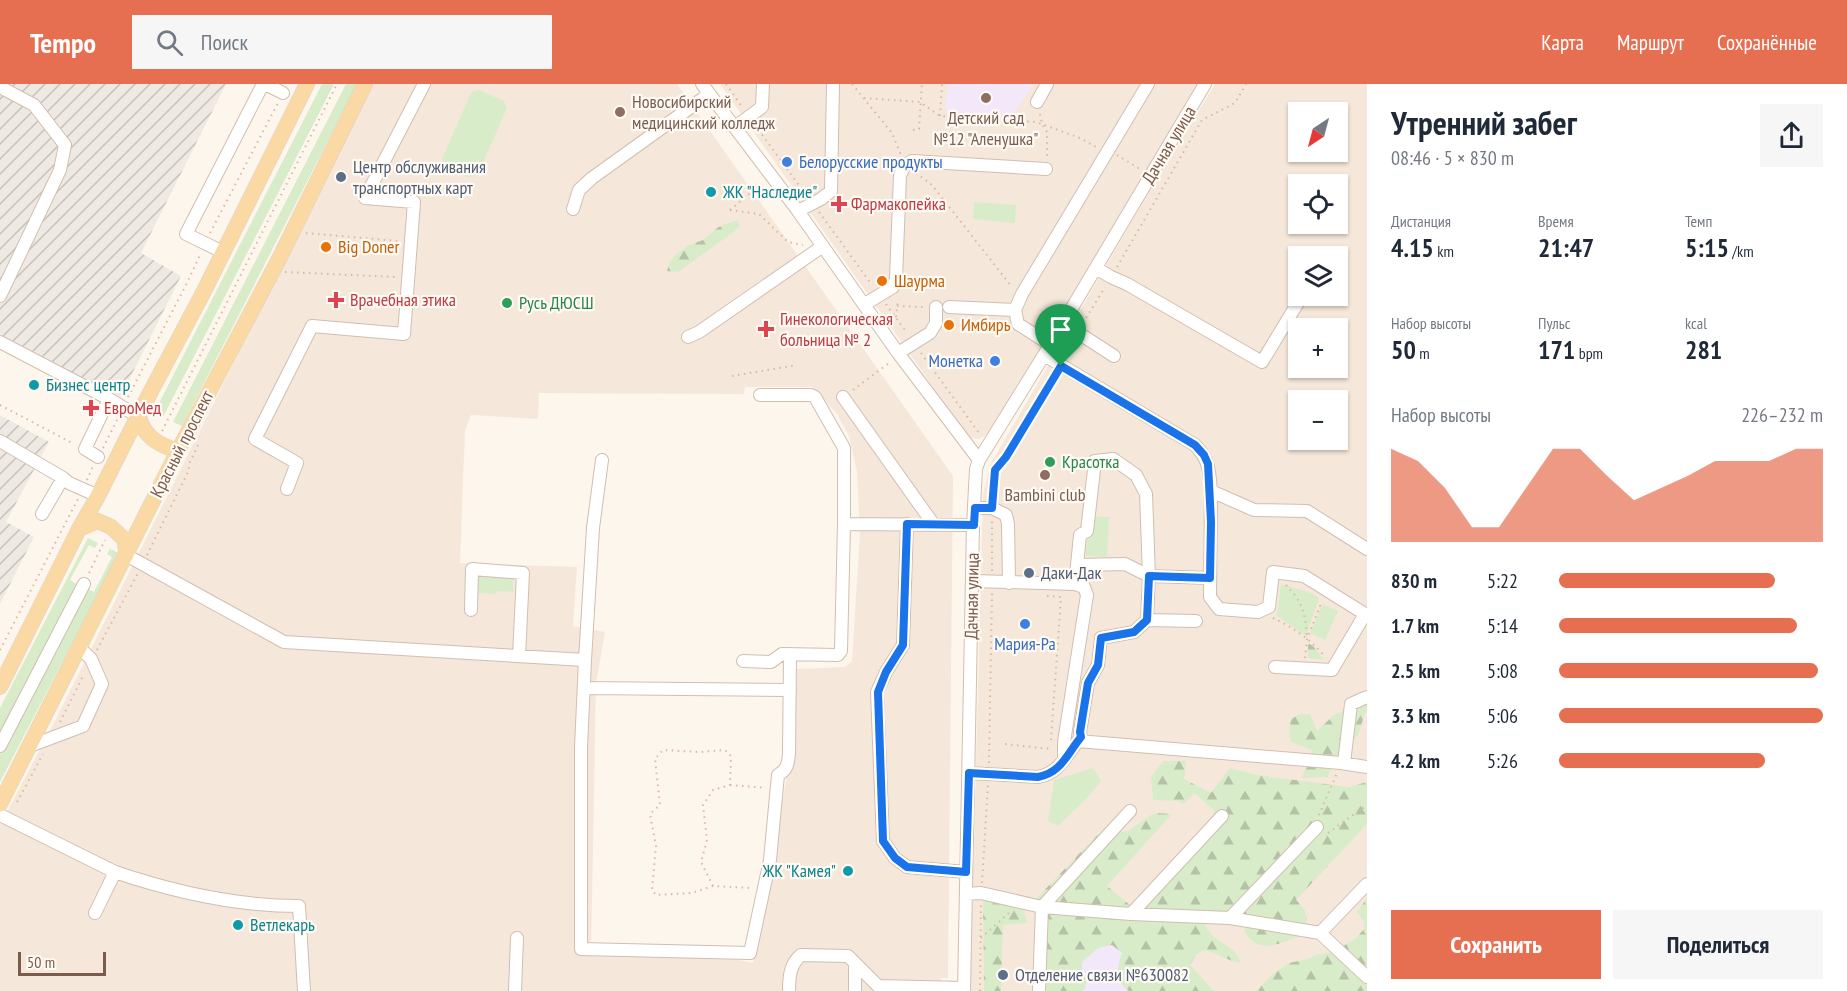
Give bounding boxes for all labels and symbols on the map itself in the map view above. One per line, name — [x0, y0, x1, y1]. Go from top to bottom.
place label: Новосибирский медицинский колледж — [632, 90, 775, 134]
marker: Детский сад №12 "Аленушка" — [979, 91, 993, 105]
street label: Дачная улица — [1136, 102, 1201, 188]
north arrow — [1288, 102, 1348, 162]
marker: Новосибирский медицинский колледж — [613, 105, 627, 119]
place label: Детский сад №12 "Аленушка" — [934, 106, 1038, 150]
place label: Белорусские продукты — [799, 150, 943, 173]
place label: Центр обслуживания транспортных карт — [353, 155, 486, 199]
marker: Белорусские продукты — [780, 155, 794, 169]
marker: Центр обслуживания транспортных карт — [334, 170, 348, 184]
place label: ЖК "Наследие" — [722, 180, 817, 203]
marker: ЖК "Наследие" — [704, 185, 718, 199]
place label: Фармакопейка — [851, 192, 946, 215]
marker: Фармакопейка — [832, 197, 846, 211]
place label: Big Doner — [338, 235, 400, 258]
marker: Big Doner — [319, 240, 333, 254]
place label: Шаурма — [894, 269, 945, 292]
marker: Шаурма — [875, 274, 889, 288]
place label: Врачебная этика — [350, 288, 456, 311]
marker: Врачебная этика — [327, 291, 345, 309]
place label: Русь ДЮСШ — [519, 291, 594, 314]
marker: Русь ДЮСШ — [500, 296, 514, 310]
pin — [1035, 304, 1086, 366]
place label: Гинекологическая больница № 2 — [780, 307, 893, 351]
place label: Имбирь — [961, 313, 1011, 336]
marker: Имбирь — [942, 318, 956, 332]
marker: Гинекологическая больница № 2 — [757, 320, 775, 338]
place label: Монетка — [929, 349, 983, 372]
marker: Монетка — [988, 354, 1002, 368]
place label: Бизнес центр — [46, 373, 131, 396]
marker: Бизнес центр — [27, 378, 41, 392]
street label: Красный проспект — [145, 386, 219, 501]
place label: ЕвроМед — [104, 396, 161, 419]
marker: ЕвроМед — [82, 399, 100, 417]
place label: Красотка — [1062, 450, 1120, 473]
marker: Красотка — [1043, 455, 1057, 469]
marker: Bambini club — [1038, 468, 1052, 482]
place label: Bambini club — [1005, 483, 1086, 506]
street label: Дачная улица — [959, 552, 984, 640]
place label: Даки-Дак — [1041, 561, 1101, 584]
marker: Даки-Дак — [1022, 566, 1036, 580]
marker: Мария-Ра — [1018, 617, 1032, 631]
place label: Мария-Ра — [994, 632, 1056, 655]
place label: ЖК "Камея" — [761, 859, 836, 882]
marker: ЖК "Камея" — [841, 864, 855, 878]
place label: Ветлекарь — [250, 913, 315, 936]
marker: Ветлекарь — [231, 918, 245, 932]
scale bar — [18, 949, 106, 976]
place label: Отделение связи №630082 — [1015, 963, 1189, 986]
marker: Отделение связи №630082 — [996, 968, 1010, 982]

